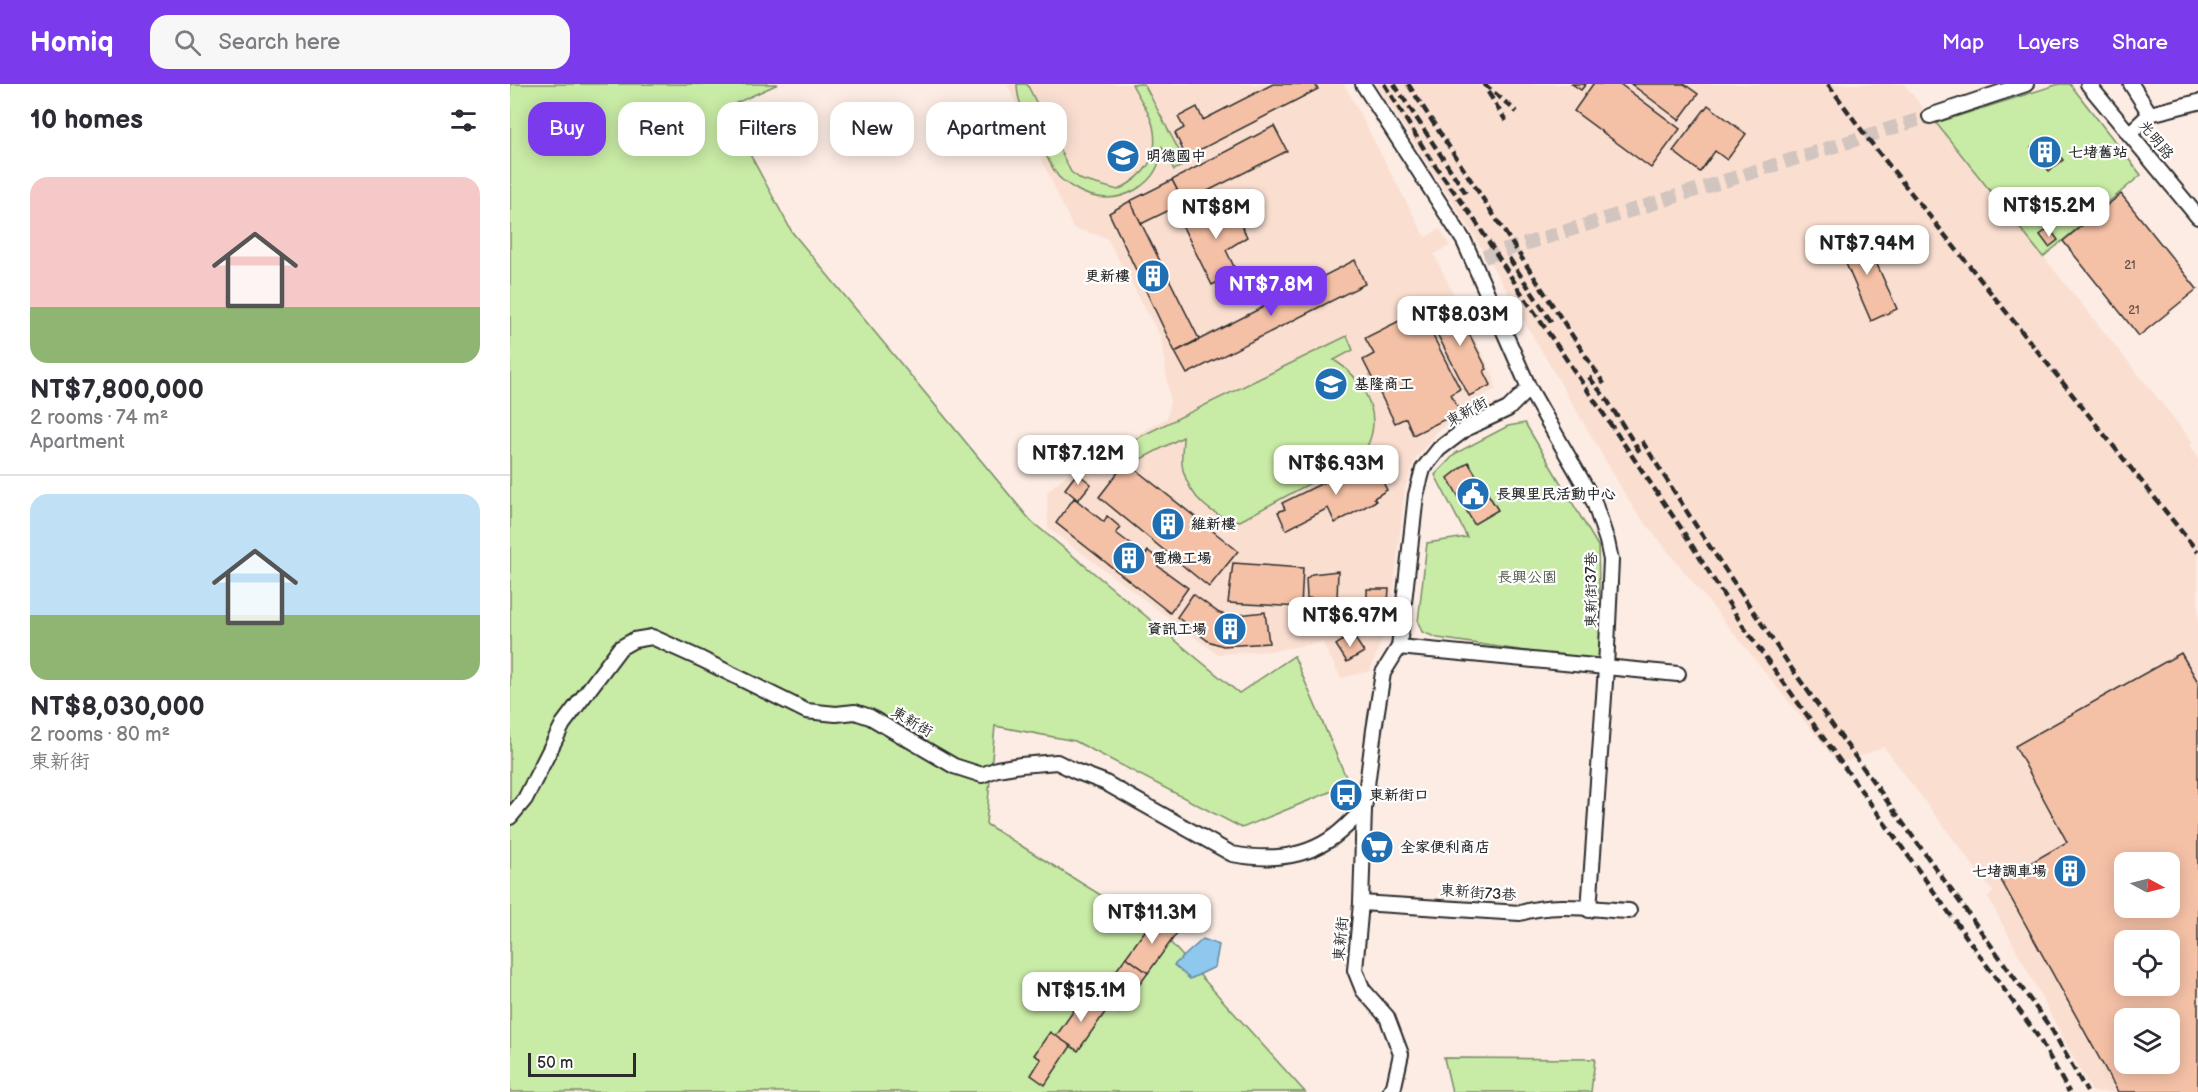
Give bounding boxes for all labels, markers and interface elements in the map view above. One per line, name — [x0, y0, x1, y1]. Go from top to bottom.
search box — [150, 15, 570, 69]
text: Homiq — [30, 26, 114, 59]
icon: search — [171, 26, 204, 59]
text: Search here — [219, 29, 340, 56]
text: Map — [1942, 30, 1984, 55]
text: Layers — [2017, 30, 2079, 55]
text: Share — [2112, 30, 2168, 55]
chip: Buy — [528, 102, 606, 156]
chip: Rent — [618, 102, 705, 156]
chip: Filters — [717, 102, 818, 156]
chip: New — [830, 102, 914, 156]
chip: Apartment — [926, 102, 1067, 156]
icon: filters — [447, 104, 480, 137]
text: 10 homes — [30, 105, 143, 136]
street label: 光明路 — [2134, 117, 2178, 163]
building icon: 七堵舊站 — [2027, 134, 2063, 170]
school or university icon: 明德國中 — [1105, 138, 1141, 174]
place label: 七堵舊站 — [2068, 143, 2128, 162]
place label: 明德國中 — [1146, 147, 1206, 166]
pin: NT$15.2M — [1987, 187, 2111, 238]
pin: NT$8M — [1174, 189, 1258, 240]
text: NT$15.2M — [2002, 194, 2096, 218]
text: NT$8M — [1182, 196, 1250, 220]
icon: home — [201, 216, 309, 324]
pin: NT$7.94M — [1805, 225, 1929, 276]
text: NT$7.94M — [1819, 232, 1915, 256]
building icon: 更新樓 — [1135, 258, 1171, 294]
house number: 21 — [2124, 258, 2136, 273]
pin: NT$7.8M — [1216, 266, 1326, 317]
place label: 更新樓 — [1085, 267, 1130, 286]
text: NT$7.8M — [1229, 273, 1313, 297]
pin: NT$8.03M — [1398, 296, 1522, 347]
text: NT$8.03M — [1411, 303, 1509, 327]
house number: 21 — [2128, 303, 2140, 318]
school or university icon: 基隆商工 — [1313, 366, 1349, 402]
text: NT$7,800,000 — [30, 375, 204, 406]
place label: 基隆商工 — [1354, 375, 1414, 394]
street label: 東新街 — [1443, 393, 1491, 431]
text: 2 rooms · 74 m² — [30, 406, 168, 430]
text: Apartment — [30, 430, 125, 454]
pin: NT$7.12M — [1016, 435, 1140, 486]
text: NT$7.12M — [1032, 442, 1124, 466]
pin: NT$6.93M — [1274, 445, 1398, 496]
text: NT$6.93M — [1288, 452, 1384, 476]
public building icon: 長興里民活動中心 — [1455, 476, 1491, 512]
place label: 長興里民活動中心 — [1496, 485, 1616, 504]
building icon: 維新樓 — [1150, 506, 1186, 542]
place label: 維新樓 — [1191, 515, 1236, 534]
icon: home — [201, 533, 309, 641]
building icon: 電機工場 — [1111, 540, 1147, 576]
place label: 電機工場 — [1152, 549, 1212, 568]
street label: 東新街37巷 — [1582, 552, 1601, 628]
park label: 長興公園 — [1497, 568, 1557, 587]
pin: NT$6.97M — [1288, 597, 1412, 648]
text: NT$6.97M — [1302, 604, 1398, 628]
building icon: 資訊工場 — [1212, 611, 1248, 647]
place label: 資訊工場 — [1147, 620, 1207, 639]
text: NT$8,030,000 — [30, 692, 205, 723]
street label: 東新街 — [888, 703, 936, 741]
text: 2 rooms · 80 m² — [30, 723, 170, 747]
text: 東新街 — [30, 750, 90, 774]
bus stop icon: 東新街口 — [1328, 777, 1364, 813]
place label: 東新街口 — [1369, 786, 1429, 805]
supermarket icon: 全家便利商店 — [1359, 829, 1395, 865]
place label: 全家便利商店 — [1400, 838, 1490, 857]
north arrow — [2114, 852, 2180, 918]
map controls — [2114, 852, 2180, 1074]
building icon: 七堵調車場 — [2052, 853, 2088, 889]
place label: 七堵調車場 — [1972, 862, 2047, 881]
street label: 東新街73巷 — [1439, 881, 1517, 905]
pin: NT$11.3M — [1090, 894, 1214, 945]
text: NT$11.3M — [1107, 901, 1197, 925]
street label: 東新街 — [1330, 916, 1352, 962]
button: locate — [2114, 930, 2180, 996]
pin: NT$15.1M — [1019, 972, 1143, 1023]
text: NT$15.1M — [1036, 979, 1126, 1003]
button: layers — [2114, 1008, 2180, 1074]
scale bar — [528, 1050, 636, 1078]
text: 50 m — [537, 1054, 573, 1073]

